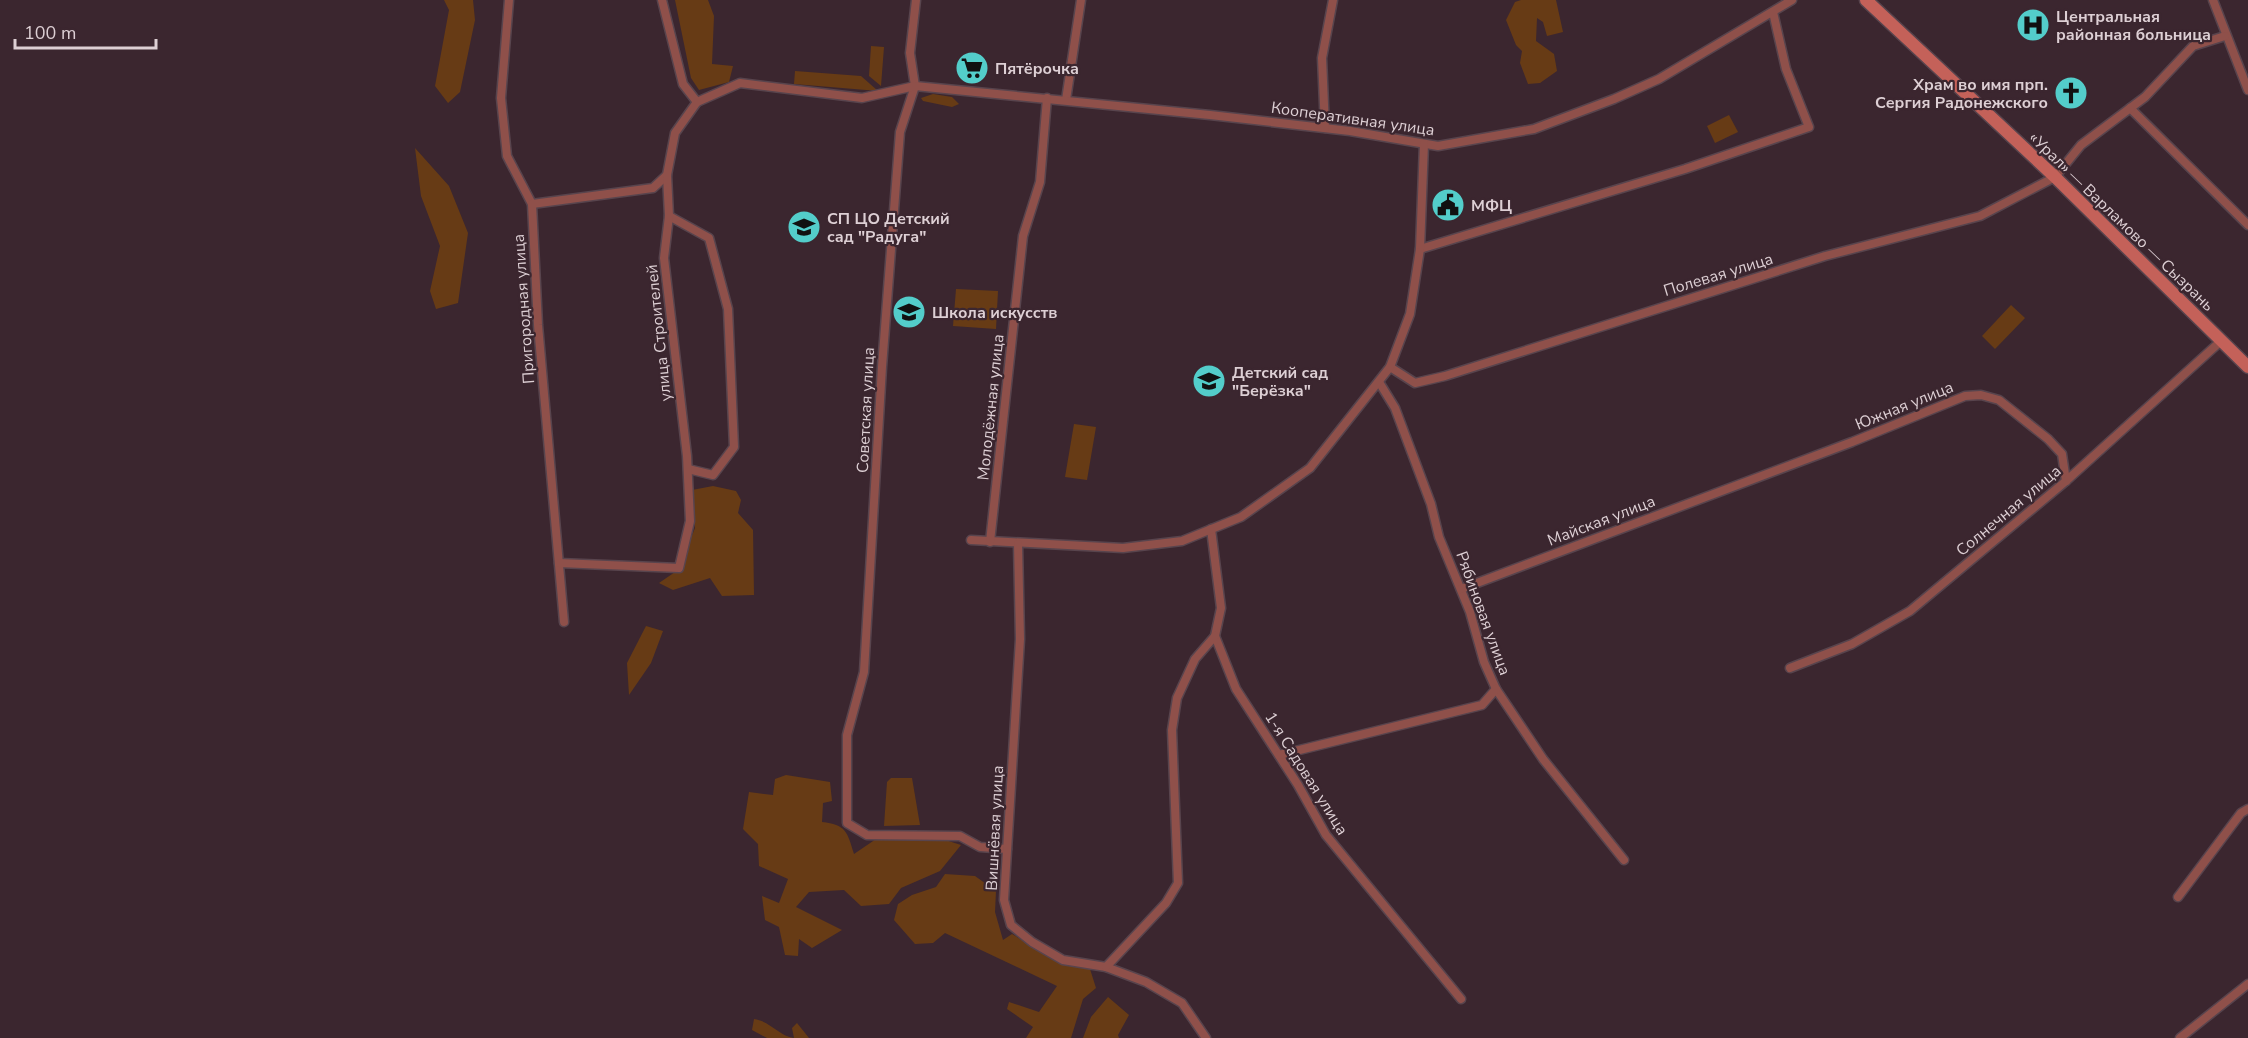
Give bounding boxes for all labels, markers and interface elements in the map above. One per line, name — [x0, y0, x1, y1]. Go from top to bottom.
place label: Центральная районная больница — [2056, 6, 2211, 46]
hospital icon: Центральная районная больница — [2015, 7, 2051, 43]
scale bar — [15, 12, 156, 50]
text: 100 m — [24, 21, 76, 45]
supermarket icon: Пятёрочка — [954, 50, 990, 86]
place label: Пятёрочка — [995, 58, 1079, 80]
place label: Храм во имя прп. Сергия Радонежского — [1875, 74, 2048, 114]
church icon: Храм во имя прп. Сергия Радонежского — [2053, 75, 2089, 111]
street label: Кооперативная улица — [1270, 97, 1436, 141]
street label: «Урал» — Варламово — Сызрань — [2024, 127, 2219, 316]
public building icon: МФЦ — [1430, 187, 1466, 223]
place label: МФЦ — [1471, 195, 1512, 217]
place label: СП ЦО Детский сад "Радуга" — [827, 208, 950, 248]
school or university icon: СП ЦО Детский сад "Радуга" — [786, 209, 822, 245]
street label: Пригородная улица — [508, 233, 540, 385]
street label: Полевая улица — [1661, 248, 1776, 302]
street label: улица Строителей — [641, 263, 677, 402]
school or university icon: Школа искусств — [891, 294, 927, 330]
place label: Школа искусств — [932, 302, 1057, 324]
street label: Молодёжная улица — [972, 333, 1010, 481]
street label: Советская улица — [852, 346, 880, 474]
place label: Детский сад "Берёзка" — [1232, 362, 1328, 402]
school or university icon: Детский сад "Берёзка" — [1191, 363, 1227, 399]
street label: Южная улица — [1852, 376, 1957, 436]
street label: Солнечная улица — [1951, 460, 2066, 561]
street label: Майская улица — [1544, 490, 1658, 552]
street label: Рябиновая улица — [1450, 548, 1516, 678]
street label: 1-я Садовая улица — [1259, 708, 1353, 839]
street label: Вишнёвая улица — [981, 765, 1009, 891]

